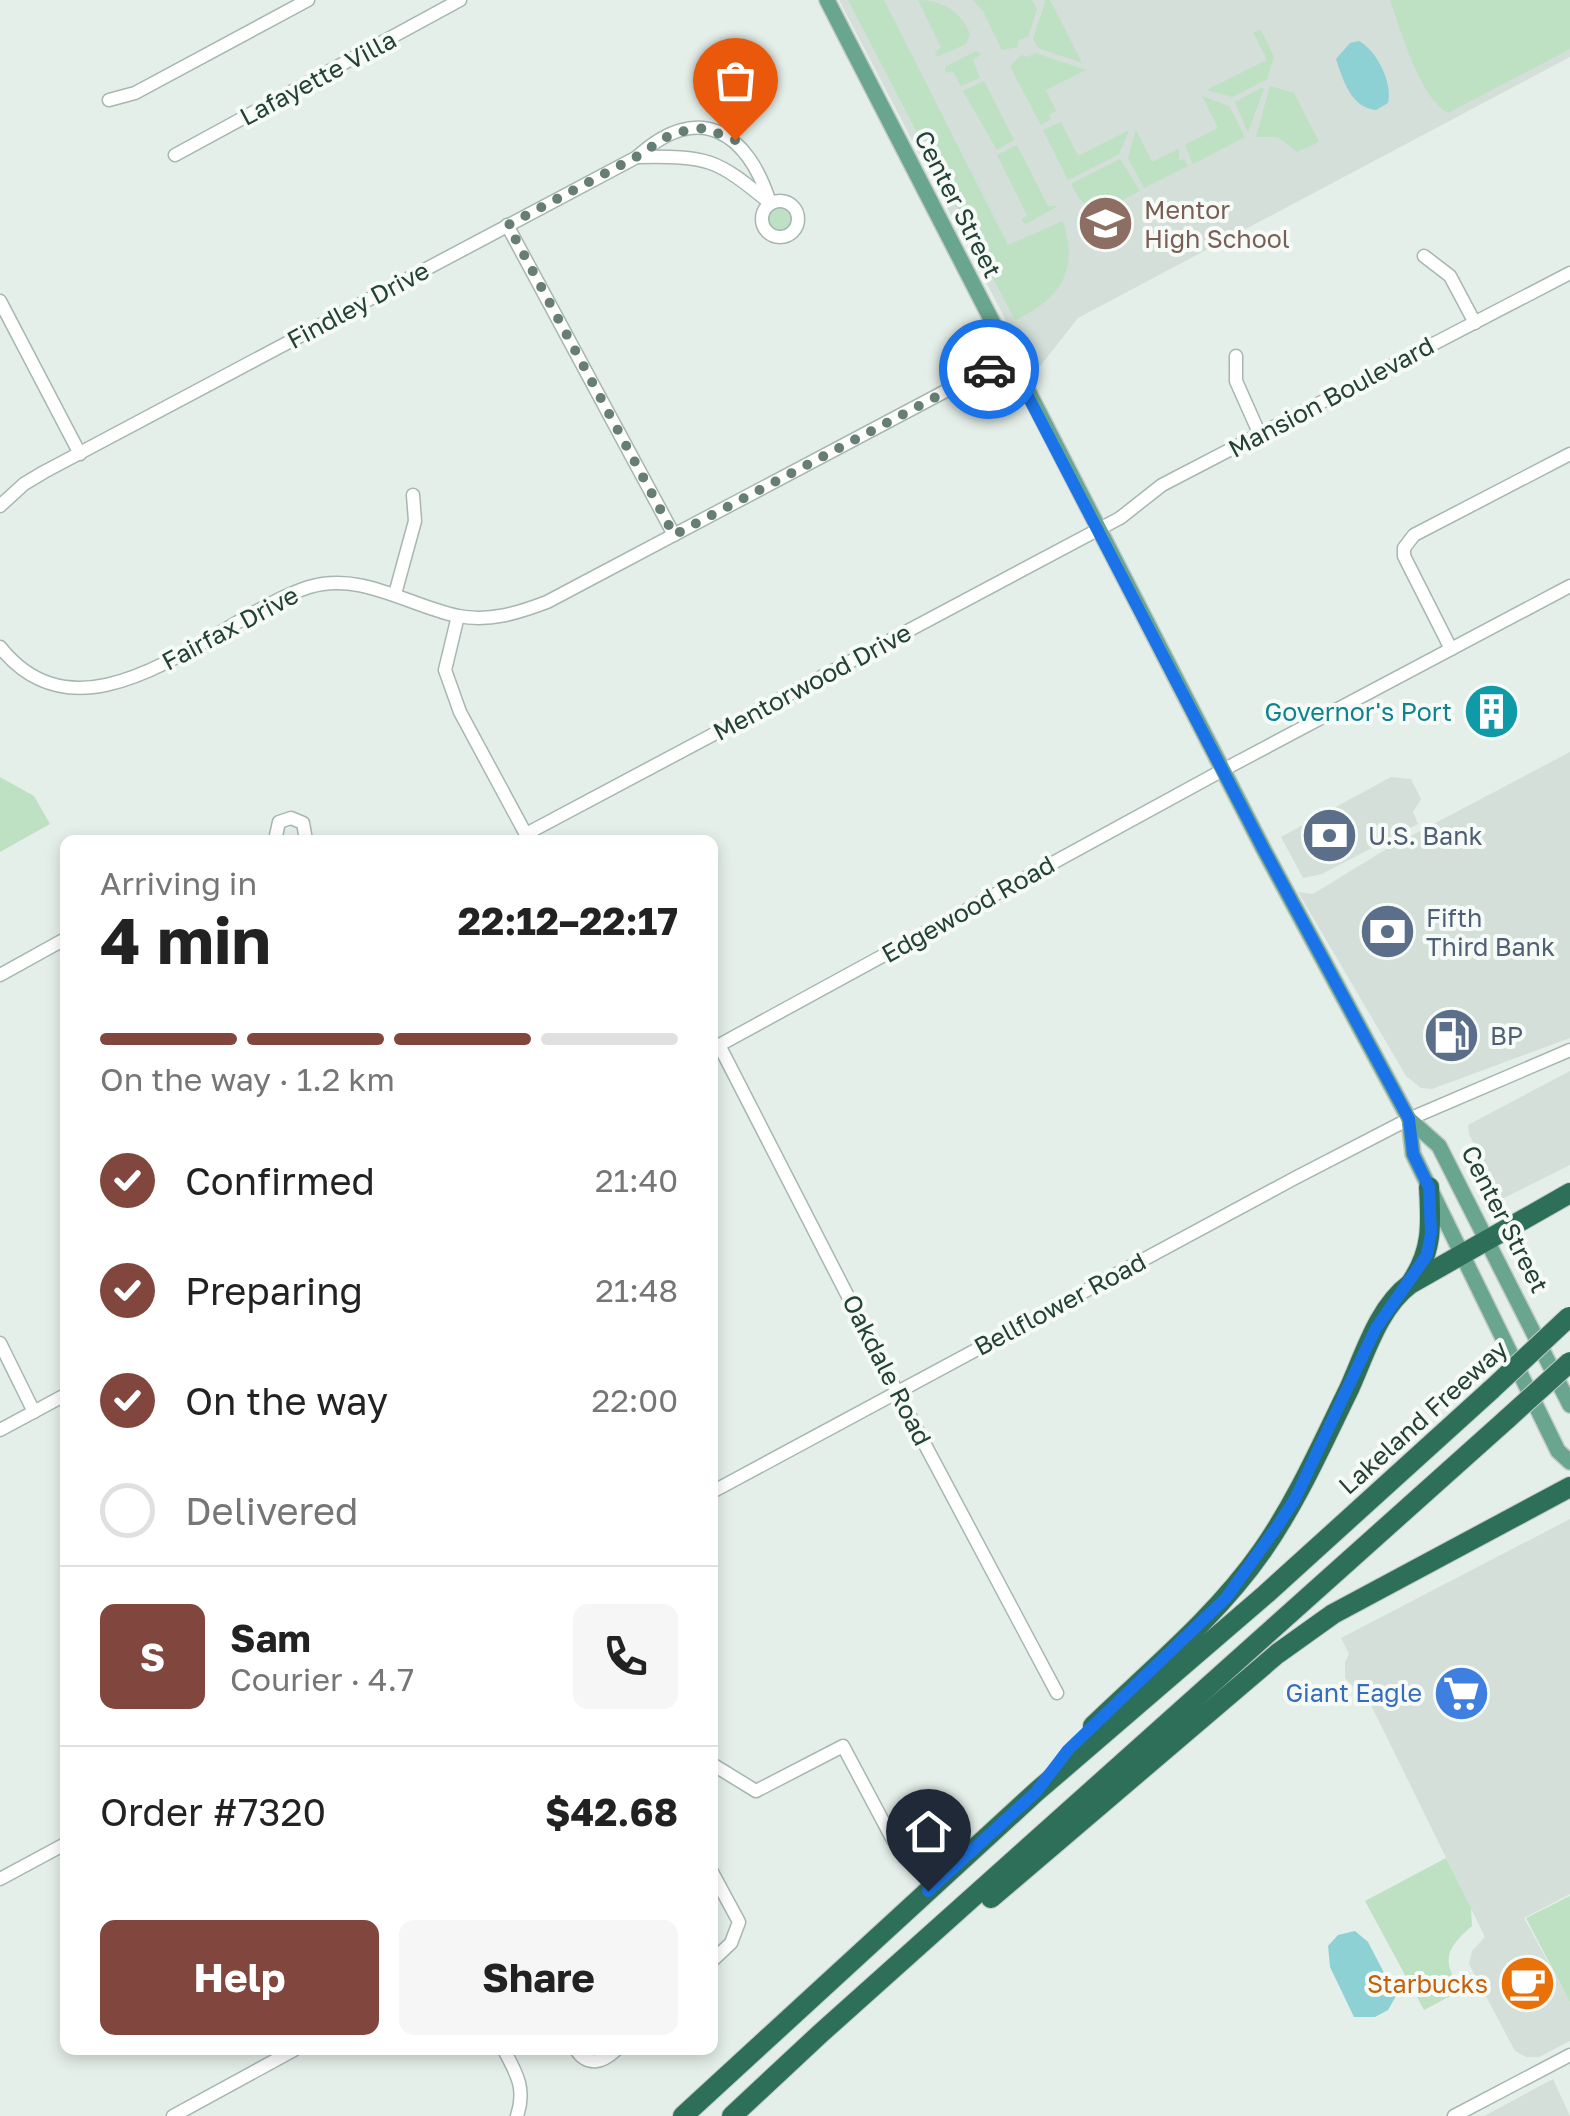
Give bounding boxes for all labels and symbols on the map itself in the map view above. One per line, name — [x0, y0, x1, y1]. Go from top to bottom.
street label: Lafayette Villa — [234, 23, 401, 132]
pin — [693, 38, 778, 141]
street label: Center Street — [908, 125, 1009, 283]
school or university icon: Mentor High School — [1075, 194, 1135, 254]
place label: Mentor High School — [1144, 194, 1290, 254]
street label: Findley Drive — [281, 254, 434, 355]
courier — [939, 319, 1039, 419]
street label: Mansion Boulevard — [1223, 329, 1439, 464]
street label: Fairfax Drive — [156, 579, 303, 676]
street label: Mentorwood Drive — [707, 616, 916, 747]
building icon: Governor's Port — [1461, 682, 1521, 742]
place label: Governor's Port — [1265, 696, 1452, 727]
bank icon: U.S. Bank — [1299, 806, 1359, 866]
place label: U.S. Bank — [1368, 820, 1483, 851]
street label: Edgewood Road — [876, 848, 1060, 969]
bank icon: Fifth Third Bank — [1357, 902, 1417, 962]
place label: Fifth Third Bank — [1426, 902, 1555, 962]
fuel station icon: BP — [1421, 1006, 1481, 1066]
place label: BP — [1490, 1020, 1523, 1051]
street label: Center Street — [1455, 1140, 1556, 1298]
street label: Bellflower Road — [969, 1245, 1151, 1362]
street label: Oakdale Road — [836, 1289, 939, 1451]
street label: Lakeland Freeway — [1332, 1333, 1513, 1501]
supermarket icon: Giant Eagle — [1431, 1663, 1491, 1723]
place label: Giant Eagle — [1285, 1677, 1422, 1708]
pin — [886, 1789, 971, 1892]
cafe icon: Starbucks — [1497, 1954, 1557, 2014]
place label: Starbucks — [1367, 1968, 1488, 1999]

